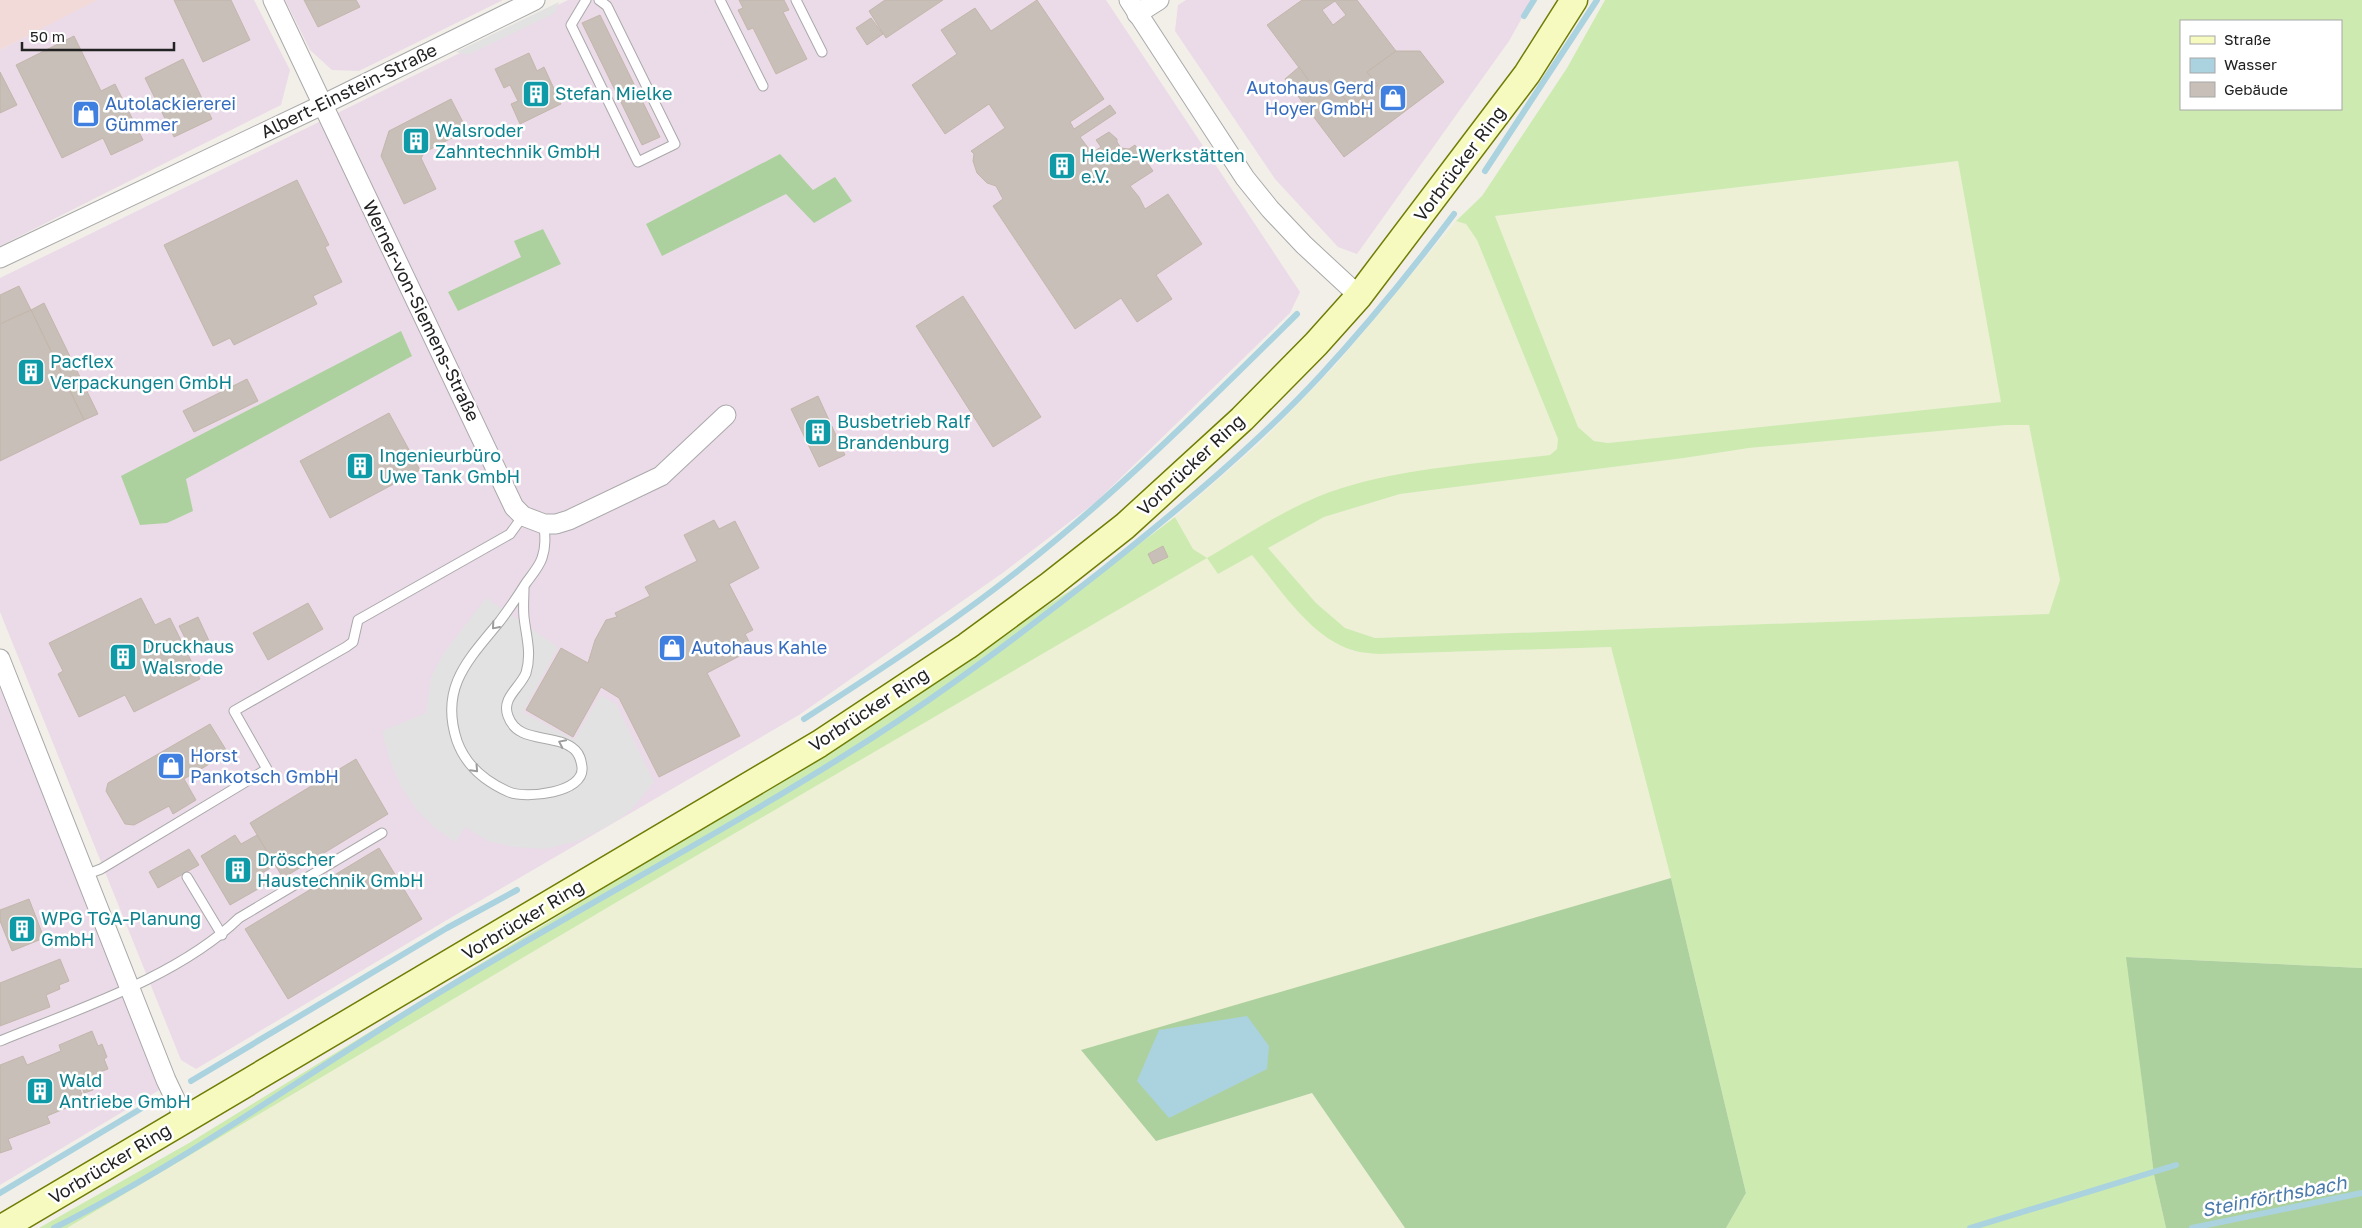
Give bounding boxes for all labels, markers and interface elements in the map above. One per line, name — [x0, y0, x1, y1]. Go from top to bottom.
scale bar — [22, 20, 175, 52]
legend — [2180, 20, 2342, 110]
text: 50 m — [30, 27, 65, 45]
text: Straße — [2224, 30, 2271, 48]
street label: Albert-Einstein-Straße — [257, 38, 440, 142]
text: Wasser — [2224, 55, 2277, 73]
place label: Autohaus Gerd Hoyer GmbH — [1246, 76, 1374, 119]
building icon: Stefan Mielke — [521, 79, 551, 109]
text: Gebäude — [2224, 80, 2288, 98]
place label: Stefan Mielke — [555, 82, 672, 104]
shop icon: Autohaus Gerd Hoyer GmbH — [1378, 83, 1408, 113]
place label: Autolackiererei Gümmer — [105, 92, 236, 135]
shop icon: Autolackiererei Gümmer — [71, 99, 101, 129]
street label: Vorbrücker Ring — [1409, 101, 1510, 225]
place label: Walsroder Zahntechnik GmbH — [435, 119, 600, 162]
building icon: Walsroder Zahntechnik GmbH — [401, 126, 431, 156]
place label: Heide-Werkstätten e.V. — [1081, 144, 1245, 187]
building icon: Heide-Werkstätten e.V. — [1047, 151, 1077, 181]
street label: Werner-von-Siemens-Straße — [359, 196, 485, 425]
place label: Pacflex Verpackungen GmbH — [50, 350, 232, 393]
building icon: Pacflex Verpackungen GmbH — [16, 357, 46, 387]
street label: Vorbrücker Ring — [1132, 409, 1248, 520]
place label: Busbetrieb Ralf Brandenburg — [837, 410, 971, 453]
building icon: Busbetrieb Ralf Brandenburg — [803, 417, 833, 447]
place label: Ingenieurbüro Uwe Tank GmbH — [379, 444, 520, 487]
building icon: Ingenieurbüro Uwe Tank GmbH — [345, 451, 375, 481]
one-way arrow — [492, 621, 501, 630]
shop icon: Autohaus Kahle — [657, 633, 687, 663]
place label: Druckhaus Walsrode — [142, 635, 234, 678]
place label: Autohaus Kahle — [691, 636, 827, 658]
building icon: Druckhaus Walsrode — [108, 642, 138, 672]
street label: Vorbrücker Ring — [804, 662, 933, 756]
one-way arrow — [558, 739, 567, 749]
place label: Horst Pankotsch GmbH — [190, 744, 339, 787]
shop icon: Horst Pankotsch GmbH — [156, 751, 186, 781]
one-way arrow — [469, 763, 478, 772]
place label: Dröscher Haustechnik GmbH — [257, 848, 424, 891]
building icon: Dröscher Haustechnik GmbH — [223, 855, 253, 885]
street label: Vorbrücker Ring — [457, 874, 588, 964]
place label: WPG TGA-Planung GmbH — [41, 907, 201, 950]
building icon: WPG TGA-Planung GmbH — [7, 914, 37, 944]
place label: Wald Antriebe GmbH — [59, 1069, 191, 1112]
building icon: Wald Antriebe GmbH — [25, 1076, 55, 1106]
street label: Vorbrücker Ring — [44, 1118, 175, 1208]
water label: Steinförthsbach — [2200, 1170, 2349, 1221]

